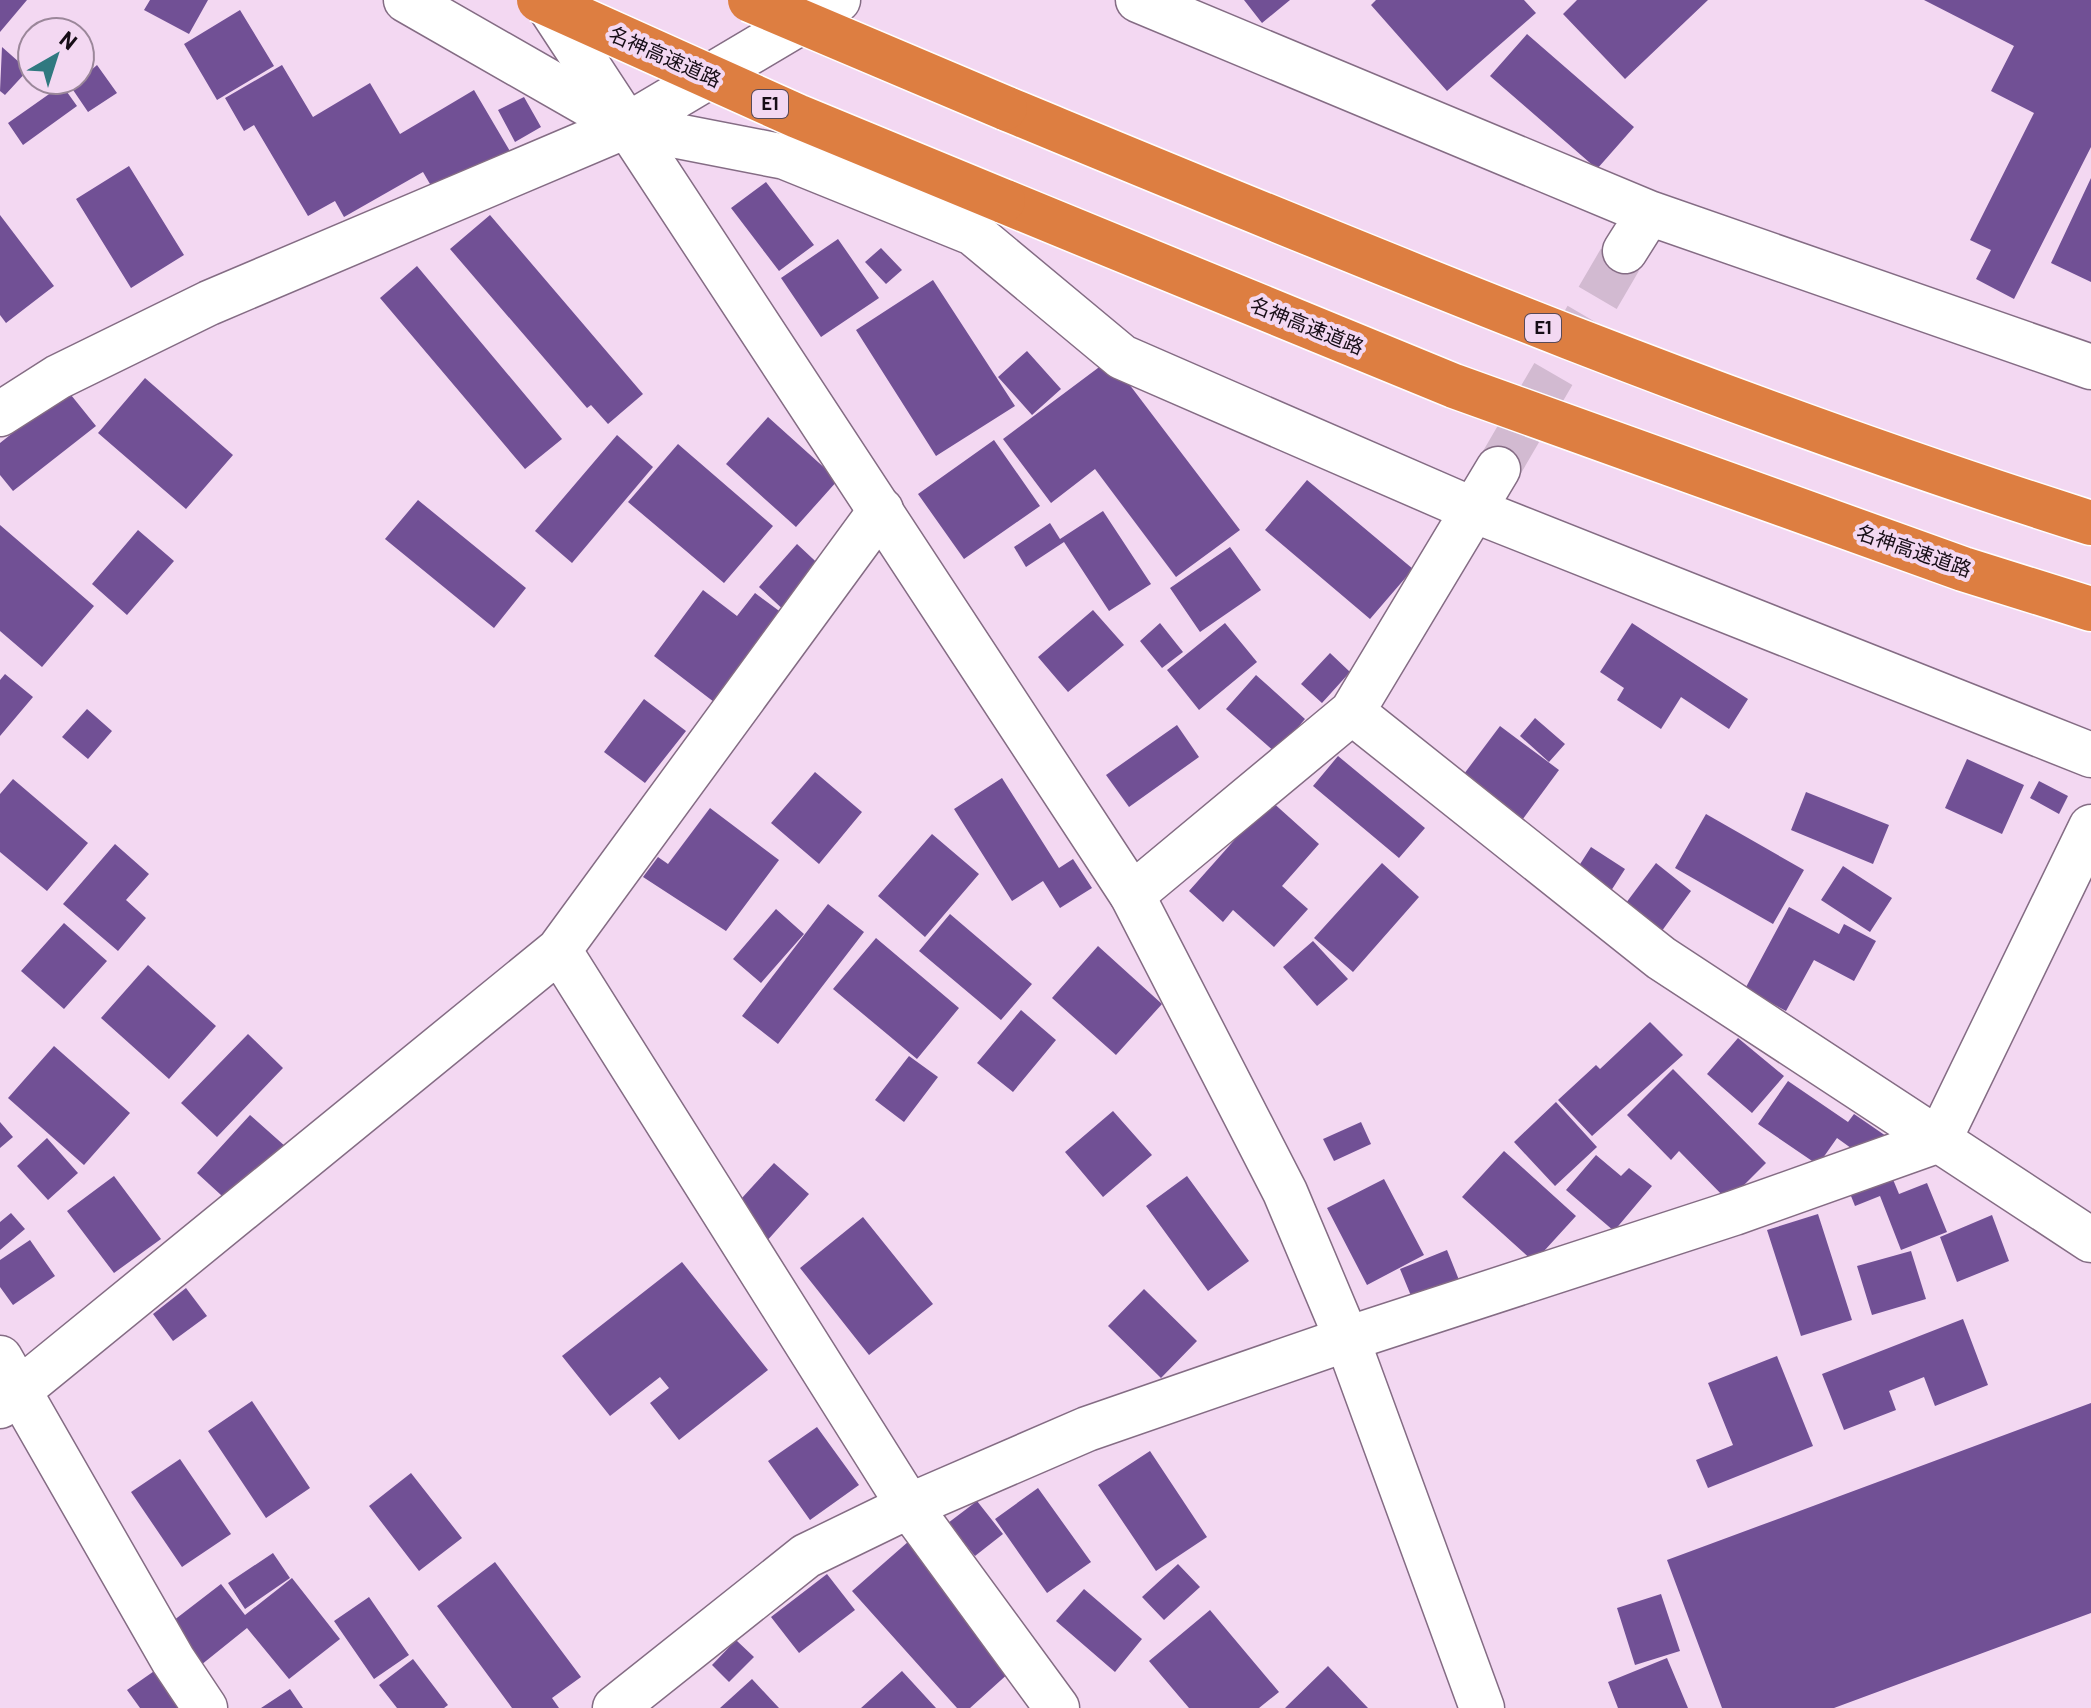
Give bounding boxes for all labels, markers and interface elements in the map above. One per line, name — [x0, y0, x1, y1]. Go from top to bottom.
north arrow — [16, 16, 96, 96]
street label: 名神高速道路 — [606, 21, 725, 91]
text: N — [55, 25, 83, 54]
road number: E1 — [752, 90, 788, 118]
street label: 名神高速道路 — [1247, 291, 1368, 359]
road number: E1 — [1525, 314, 1561, 342]
street label: 名神高速道路 — [1854, 519, 1975, 581]

